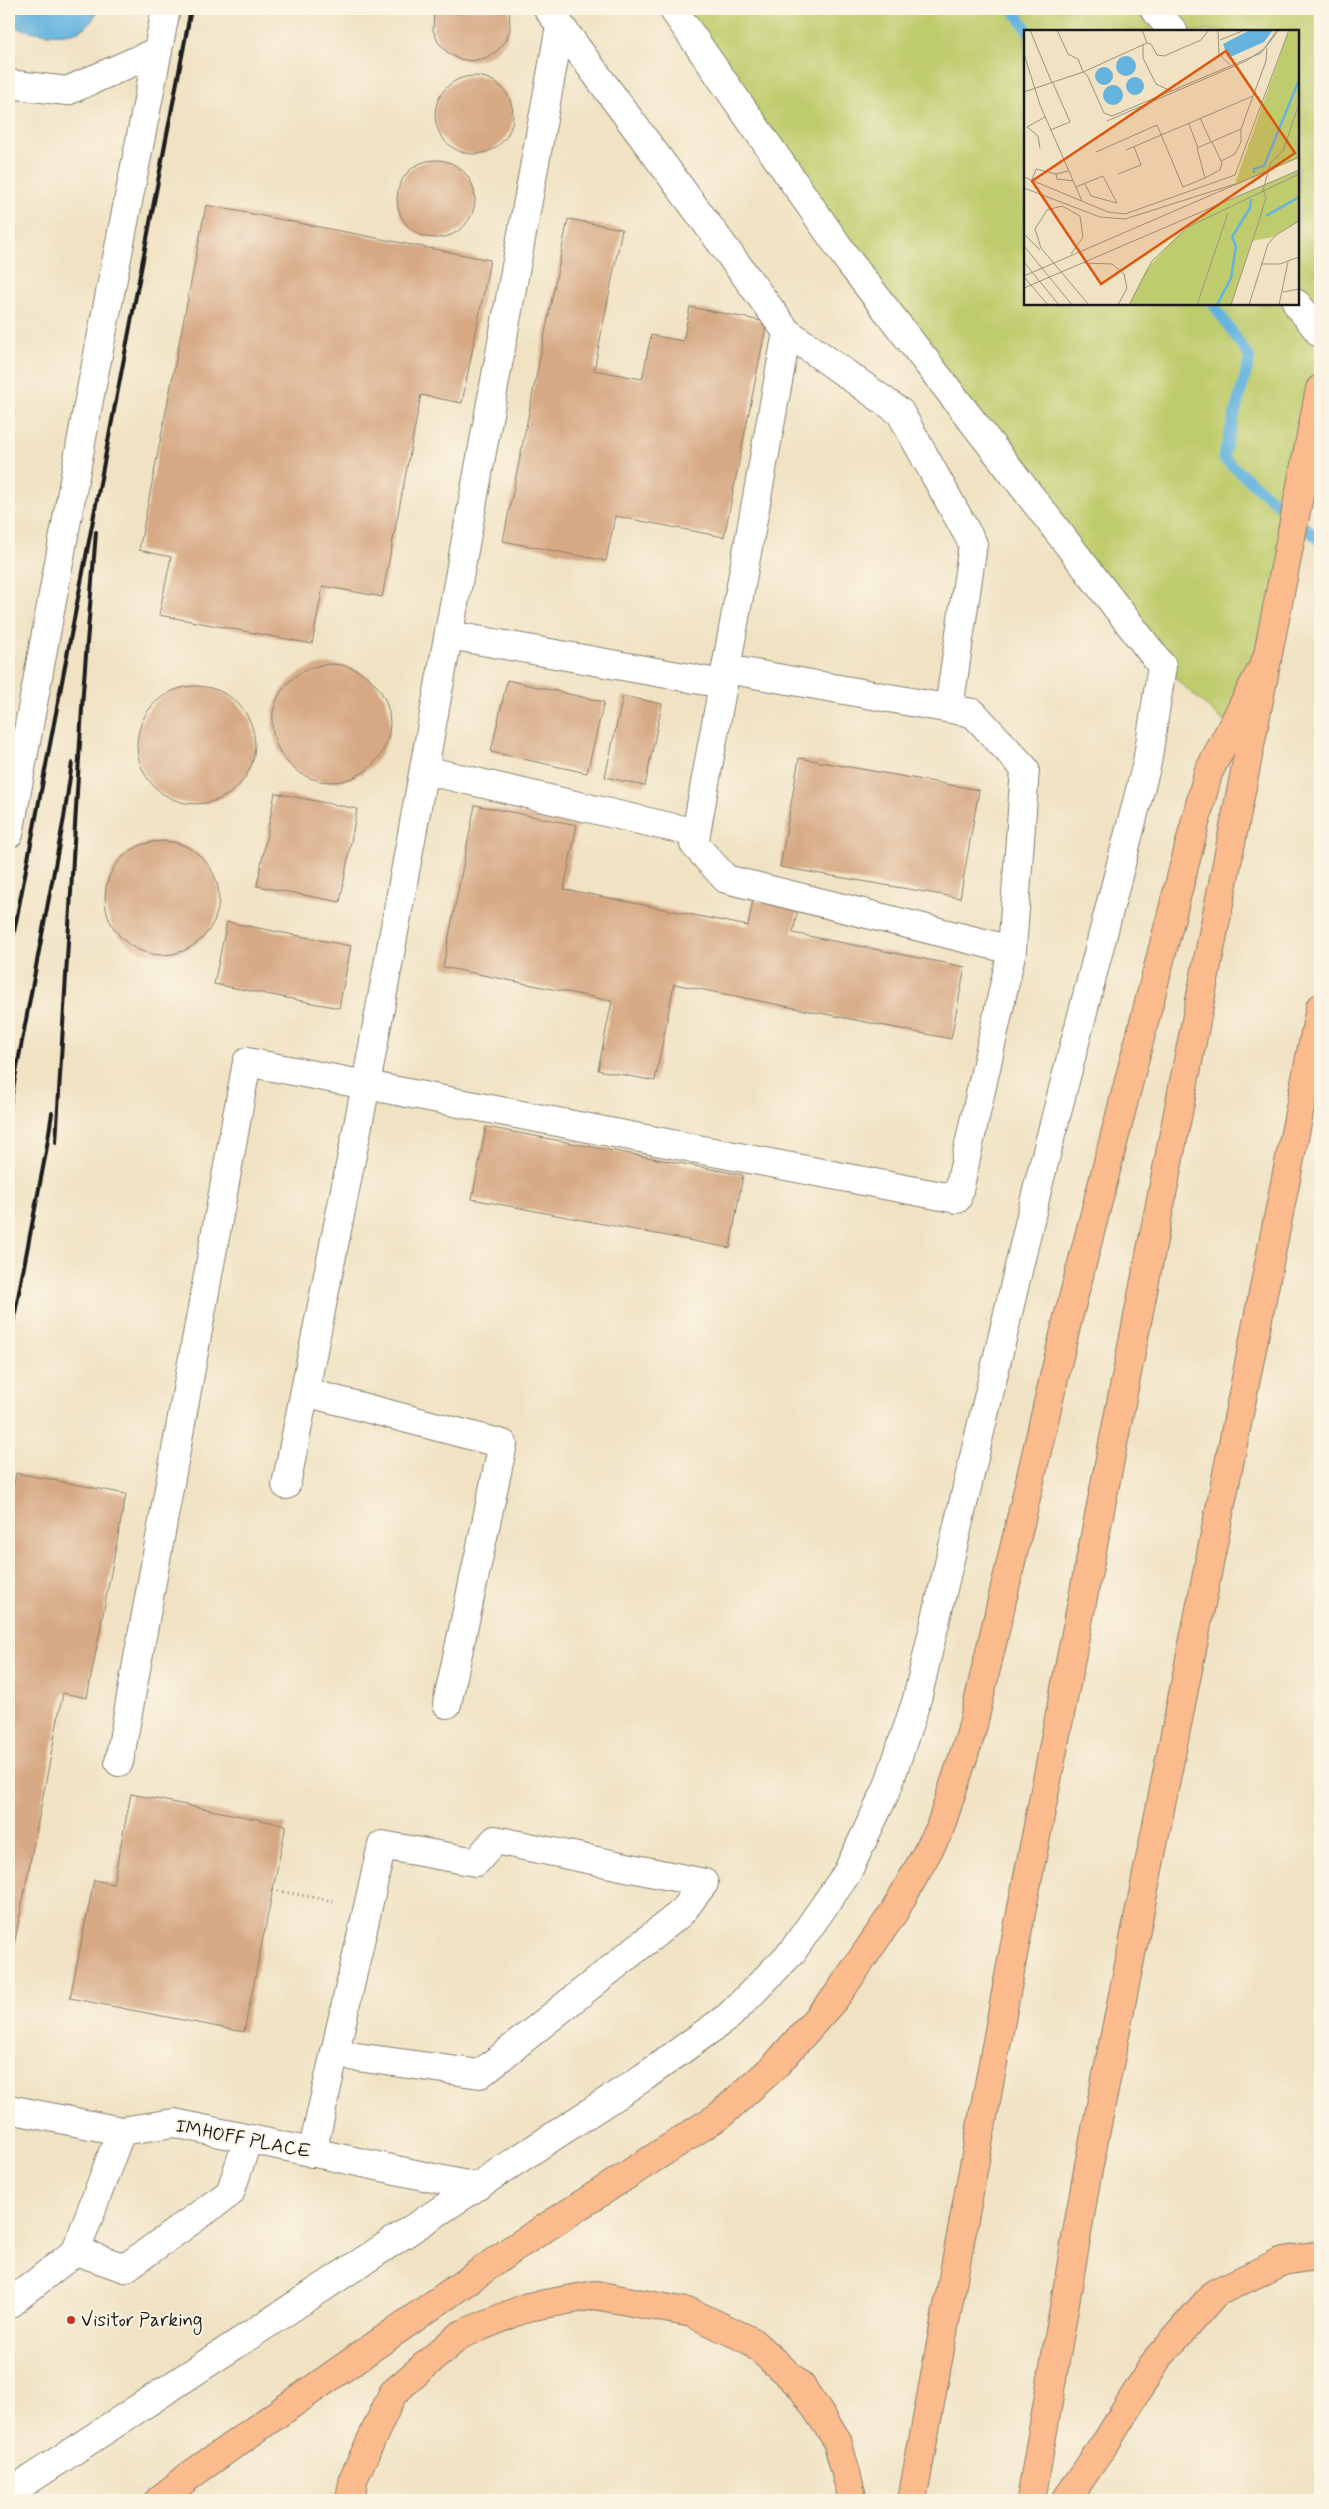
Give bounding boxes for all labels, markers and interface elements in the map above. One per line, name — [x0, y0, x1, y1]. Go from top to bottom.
inset map — [1024, 30, 1299, 305]
street label: IMHOFF PLACE — [173, 2114, 313, 2164]
place label: Visitor Parking — [81, 2308, 203, 2335]
marker: Visitor Parking — [65, 2314, 77, 2326]

